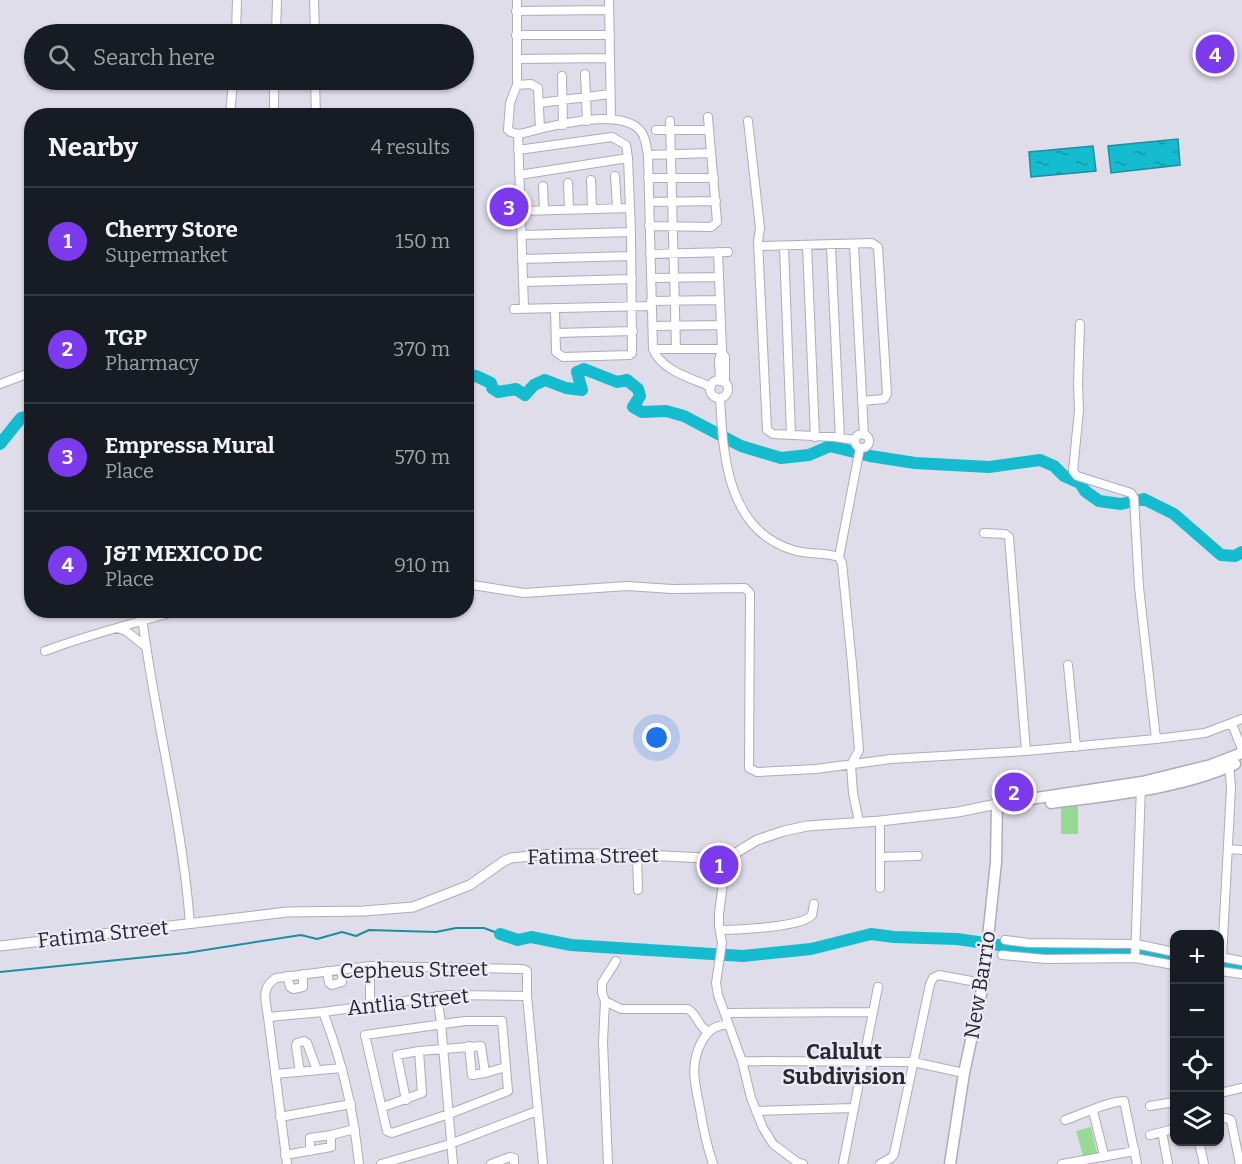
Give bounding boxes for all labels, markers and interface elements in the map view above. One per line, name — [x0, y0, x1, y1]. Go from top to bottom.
search box — [24, 24, 474, 90]
pin: 4 — [1196, 32, 1234, 76]
icon: search — [45, 41, 78, 74]
text: Search here — [93, 44, 215, 71]
text: Nearby — [48, 132, 138, 163]
text: 4 results — [371, 135, 450, 159]
pin: 3 — [490, 184, 528, 230]
text: Cherry Store — [105, 216, 238, 243]
text: 1 — [63, 229, 72, 253]
text: 150 m — [395, 229, 450, 253]
text: Supermarket — [105, 243, 228, 267]
text: TGP — [105, 324, 147, 351]
text: 2 — [62, 337, 73, 361]
text: 370 m — [393, 337, 450, 361]
text: Pharmacy — [105, 351, 199, 375]
text: Empressa Mural — [105, 432, 275, 459]
text: 3 — [62, 445, 73, 469]
text: 570 m — [394, 445, 450, 469]
text: Place — [105, 459, 154, 483]
text: J&T MEXICO DC — [105, 540, 263, 567]
text: 4 — [61, 553, 74, 577]
text: 910 m — [394, 553, 450, 577]
text: Place — [105, 567, 154, 591]
your location — [642, 723, 671, 752]
pin: 2 — [994, 770, 1034, 814]
street label: Fatima Street — [527, 842, 659, 870]
pin: 1 — [700, 842, 738, 888]
street label: Fatima Street — [36, 914, 170, 954]
street label: New Barrio — [959, 929, 1001, 1041]
map controls — [1170, 930, 1224, 1146]
button: + — [1170, 930, 1224, 984]
street label: Cepheus Street — [340, 956, 489, 984]
street label: Antlia Street — [346, 983, 470, 1021]
button: − — [1170, 984, 1224, 1038]
district label: Calulut Subdivision — [782, 1038, 906, 1090]
button: locate — [1170, 1038, 1224, 1092]
button: layers — [1170, 1092, 1224, 1146]

